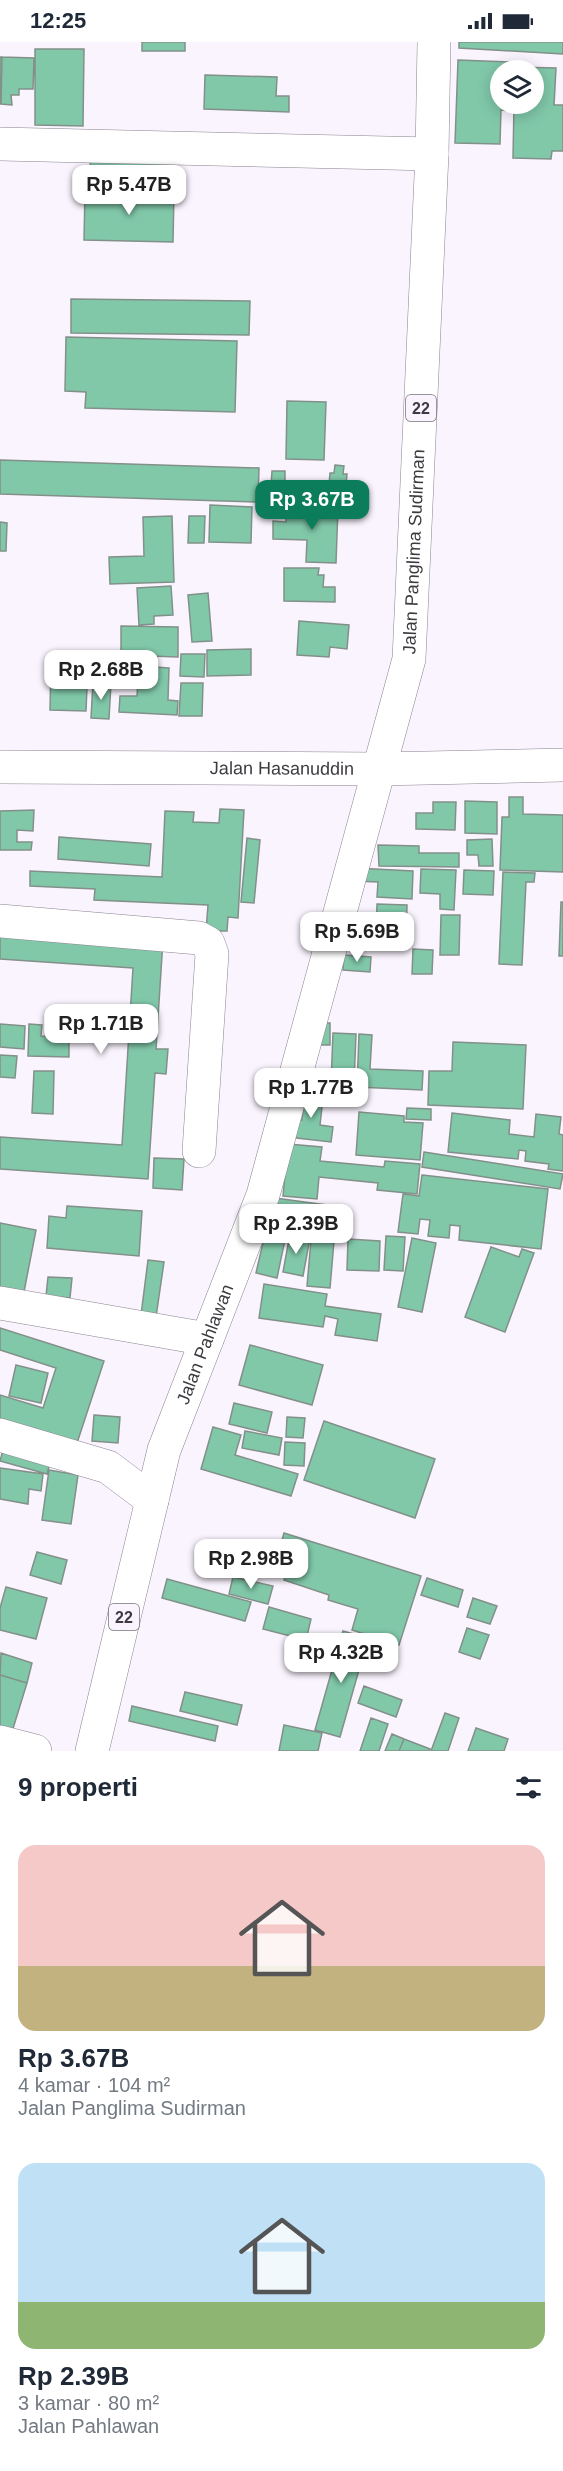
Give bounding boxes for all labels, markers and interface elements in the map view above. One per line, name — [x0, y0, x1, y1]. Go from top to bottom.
text: 12:25 — [30, 8, 86, 33]
map controls — [490, 60, 544, 114]
button: layers — [490, 60, 544, 114]
pin: Rp 5.47B — [67, 165, 191, 216]
text: Rp 5.47B — [86, 173, 172, 195]
road number: 22 — [406, 395, 436, 421]
street label: Jalan Panglima Sudirman — [399, 449, 429, 655]
pin: Rp 3.67B — [250, 480, 374, 531]
text: Rp 3.67B — [269, 488, 355, 510]
pin: Rp 2.68B — [39, 650, 163, 701]
text: Rp 2.68B — [58, 658, 144, 680]
street label: Jalan Hasanuddin — [210, 758, 354, 779]
pin: Rp 5.69B — [295, 912, 419, 963]
text: Rp 5.69B — [314, 920, 400, 942]
pin: Rp 1.71B — [39, 1004, 163, 1055]
text: Rp 1.71B — [58, 1012, 144, 1034]
pin: Rp 1.77B — [249, 1068, 373, 1119]
text: Rp 1.77B — [268, 1076, 354, 1098]
pin: Rp 2.39B — [234, 1204, 358, 1255]
text: Rp 2.39B — [253, 1212, 339, 1234]
street label: Jalan Pahlawan — [173, 1281, 237, 1407]
pin: Rp 2.98B — [189, 1539, 313, 1590]
text: Rp 2.98B — [208, 1547, 294, 1569]
road number: 22 — [109, 1604, 139, 1630]
pin: Rp 4.32B — [279, 1633, 403, 1684]
text: Rp 4.32B — [298, 1641, 384, 1663]
icon: filters — [512, 1771, 545, 1804]
text: 9 properti — [18, 1772, 138, 1802]
icon: home — [228, 1884, 336, 1992]
text: Rp 3.67B — [18, 2043, 129, 2073]
text: 4 kamar · 104 m² — [18, 2074, 170, 2096]
text: Jalan Panglima Sudirman — [18, 2097, 246, 2119]
icon: home — [228, 2202, 336, 2310]
text: Rp 2.39B — [18, 2361, 129, 2391]
text: 3 kamar · 80 m² — [18, 2392, 159, 2414]
text: Jalan Pahlawan — [18, 2415, 159, 2437]

